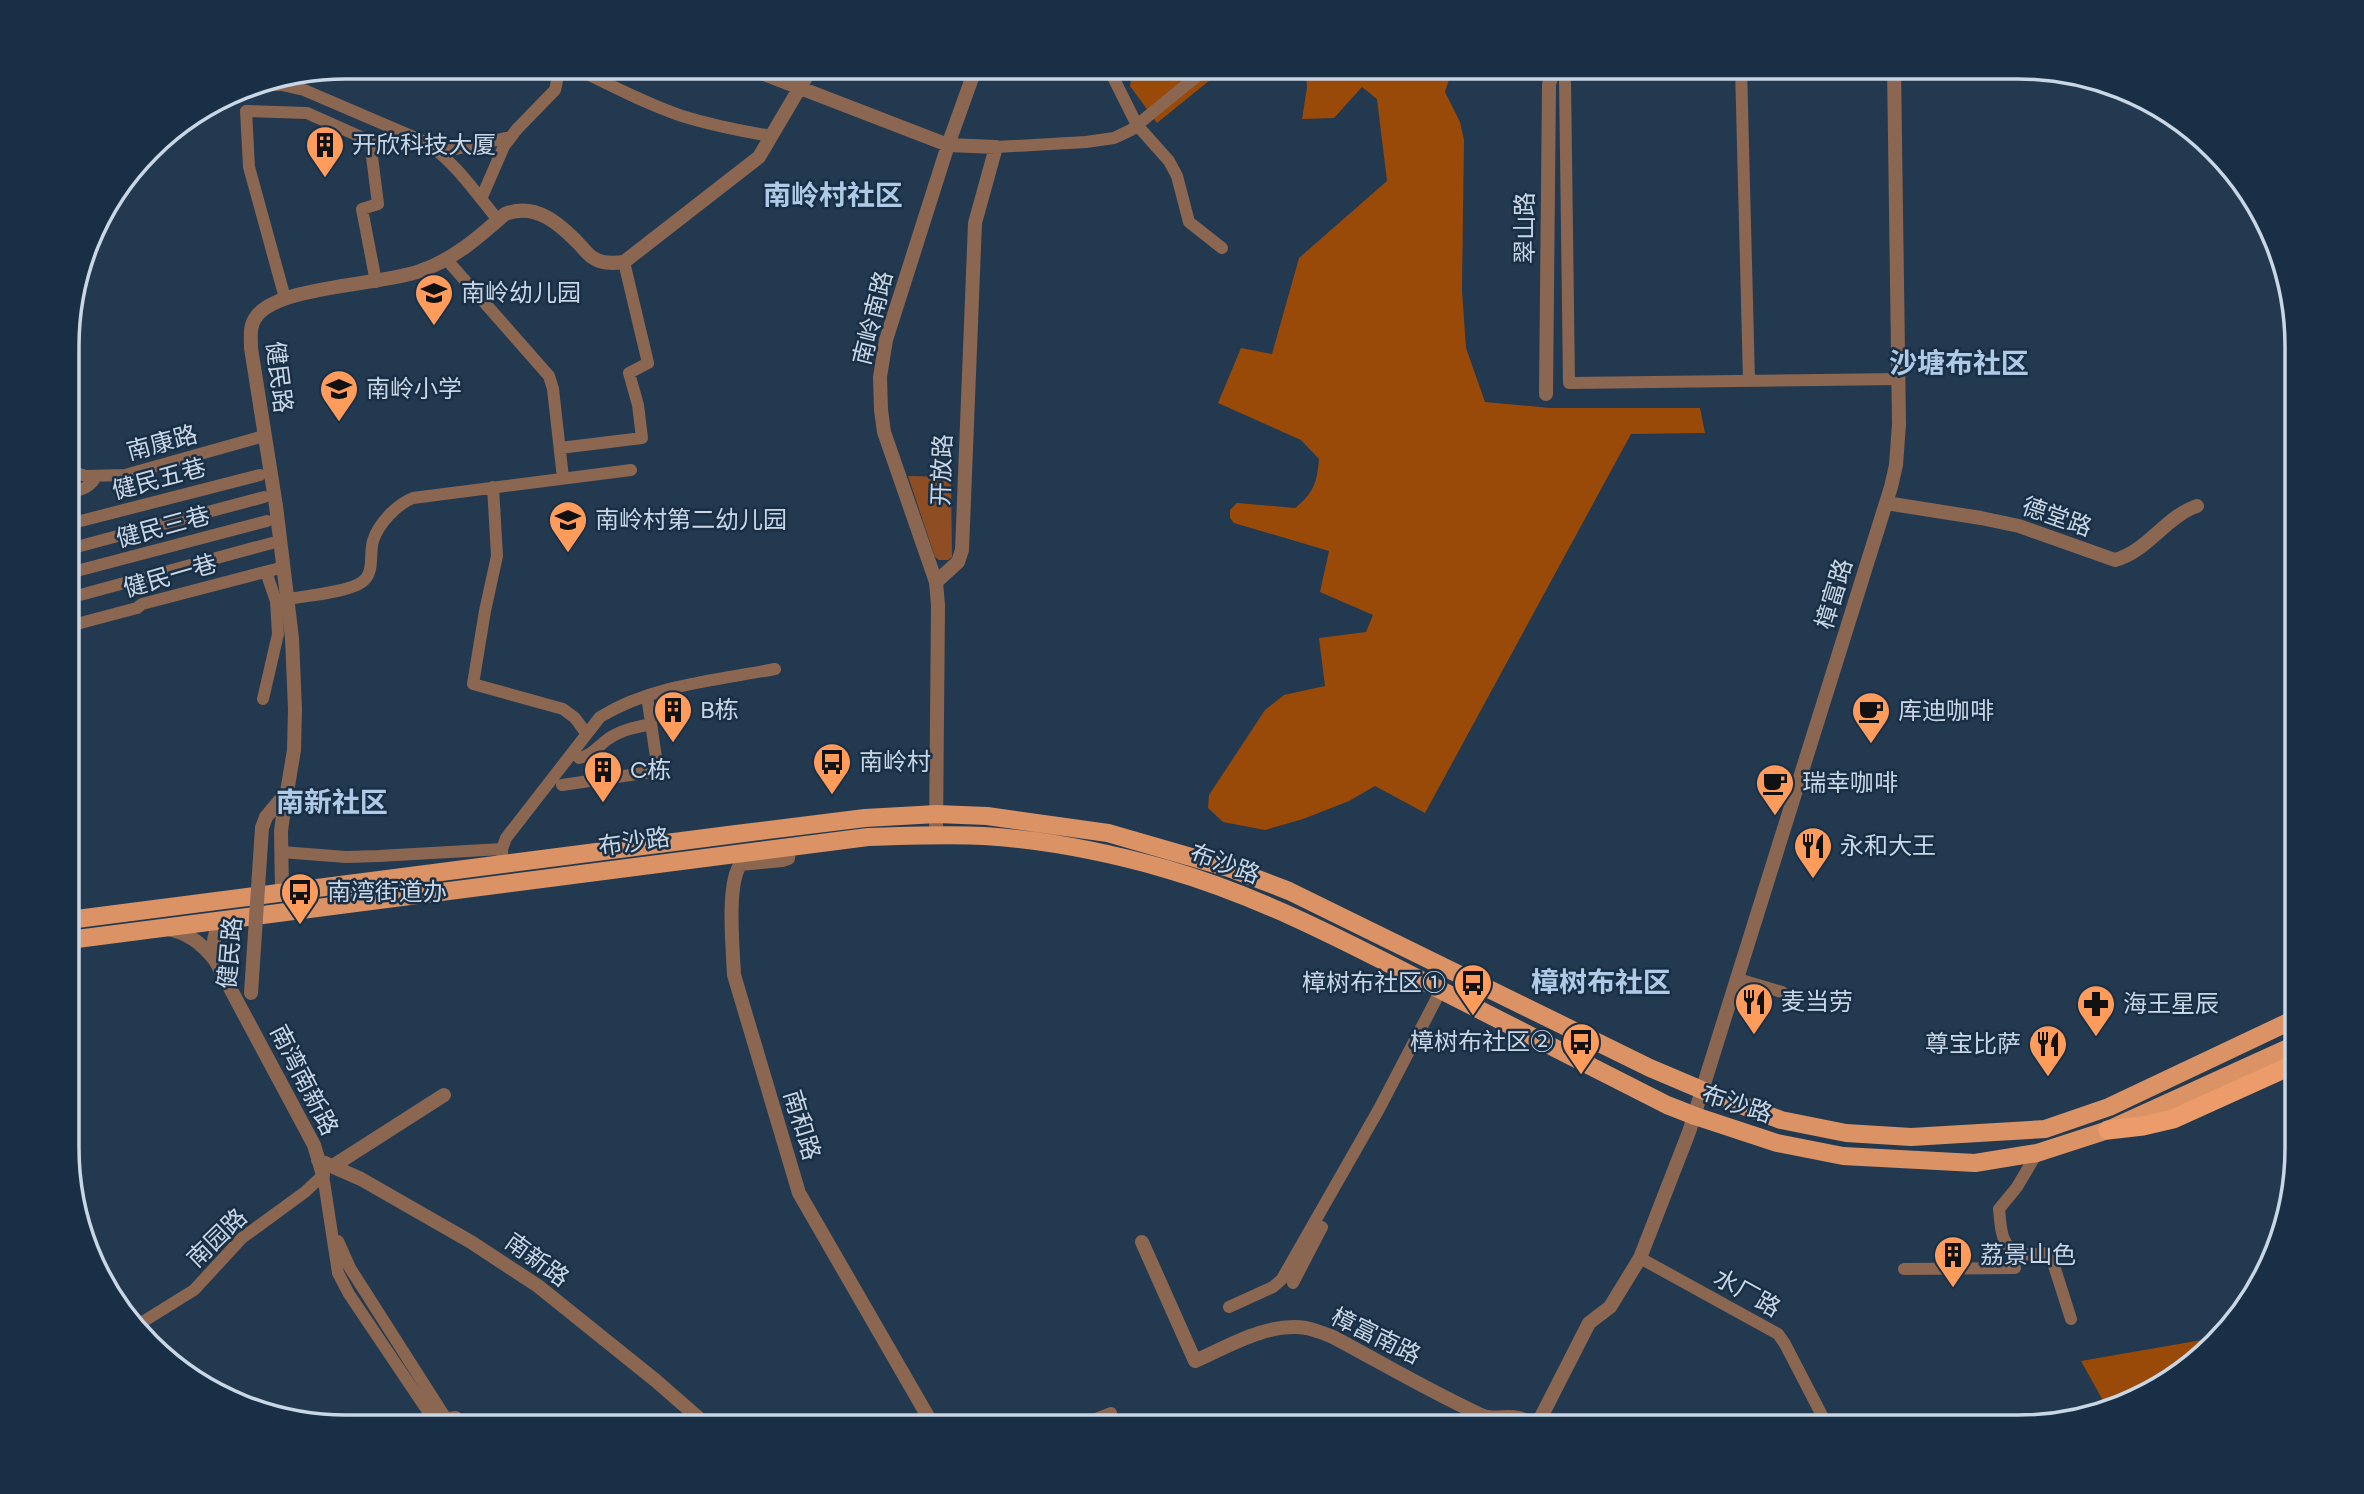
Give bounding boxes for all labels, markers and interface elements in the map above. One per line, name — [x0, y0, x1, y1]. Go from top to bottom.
building icon: 开欣科技大厦 — [304, 124, 346, 179]
place label: 开欣科技大厦 — [352, 130, 496, 159]
district label: 南岭村社区 — [763, 178, 903, 212]
street label: 翠山路 — [1510, 192, 1539, 264]
street label: 南岭南路 — [847, 268, 898, 368]
school or university icon: 南岭幼儿园 — [413, 272, 455, 327]
place label: 南岭幼儿园 — [461, 278, 581, 307]
street label: 健民路 — [261, 339, 298, 414]
district label: 沙塘布社区 — [1889, 346, 2029, 380]
school or university icon: 南岭小学 — [318, 368, 360, 423]
place label: 南岭小学 — [366, 374, 462, 403]
street label: 南康路 — [123, 419, 200, 466]
street label: 开放路 — [926, 433, 957, 506]
street label: 健民五巷 — [109, 452, 209, 505]
street label: 德堂路 — [2018, 491, 2096, 542]
school or university icon: 南岭村第二幼儿园 — [547, 499, 589, 554]
street label: 健民三巷 — [113, 500, 213, 553]
place label: 南岭村第二幼儿园 — [595, 505, 787, 534]
street label: 健民一巷 — [120, 548, 220, 603]
street label: 樟富路 — [1809, 555, 1858, 633]
building icon: B栋 — [652, 689, 694, 744]
cafe icon: 库迪咖啡 — [1850, 690, 1892, 745]
place label: B栋 — [700, 695, 739, 724]
place label: 库迪咖啡 — [1898, 696, 1994, 725]
bus stop icon: 南岭村 — [811, 741, 853, 796]
place label: 南岭村 — [859, 747, 931, 776]
building icon: C栋 — [582, 749, 624, 804]
place label: C栋 — [630, 755, 671, 784]
cafe icon: 瑞幸咖啡 — [1754, 762, 1796, 817]
place label: 瑞幸咖啡 — [1802, 768, 1898, 797]
district label: 南新社区 — [276, 785, 388, 819]
street label: 布沙路 — [596, 822, 672, 861]
restaurant icon: 永和大王 — [1792, 825, 1834, 880]
place label: 永和大王 — [1840, 831, 1936, 860]
street label: 布沙路 — [1186, 838, 1264, 889]
bus stop icon: 南湾街道办 — [279, 871, 321, 926]
place label: 南湾街道办 — [327, 877, 447, 906]
street label: 健民路 — [212, 916, 247, 990]
bus stop icon: 樟树布社区① — [1452, 962, 1494, 1017]
district label: 樟树布社区 — [1531, 965, 1671, 999]
place label: 樟树布社区① — [1302, 968, 1446, 997]
restaurant icon: 麦当劳 — [1733, 981, 1775, 1036]
pharmacy icon: 海王星辰 — [2075, 983, 2117, 1038]
place label: 麦当劳 — [1781, 987, 1853, 1016]
place label: 海王星辰 — [2123, 989, 2219, 1018]
street label: 南湾南新路 — [264, 1020, 345, 1140]
bus stop icon: 樟树布社区② — [1560, 1021, 1602, 1076]
restaurant icon: 尊宝比萨 — [2027, 1023, 2069, 1078]
place label: 樟树布社区② — [1410, 1027, 1554, 1056]
place label: 尊宝比萨 — [1925, 1029, 2021, 1058]
street label: 布沙路 — [1698, 1079, 1776, 1128]
street label: 南和路 — [778, 1086, 827, 1164]
street label: 南园路 — [181, 1202, 253, 1273]
street label: 南新路 — [500, 1227, 575, 1292]
building icon: 荔景山色 — [1932, 1234, 1974, 1289]
place label: 荔景山色 — [1980, 1240, 2076, 1269]
street label: 水厂路 — [1709, 1262, 1786, 1323]
street label: 樟富南路 — [1327, 1301, 1426, 1370]

